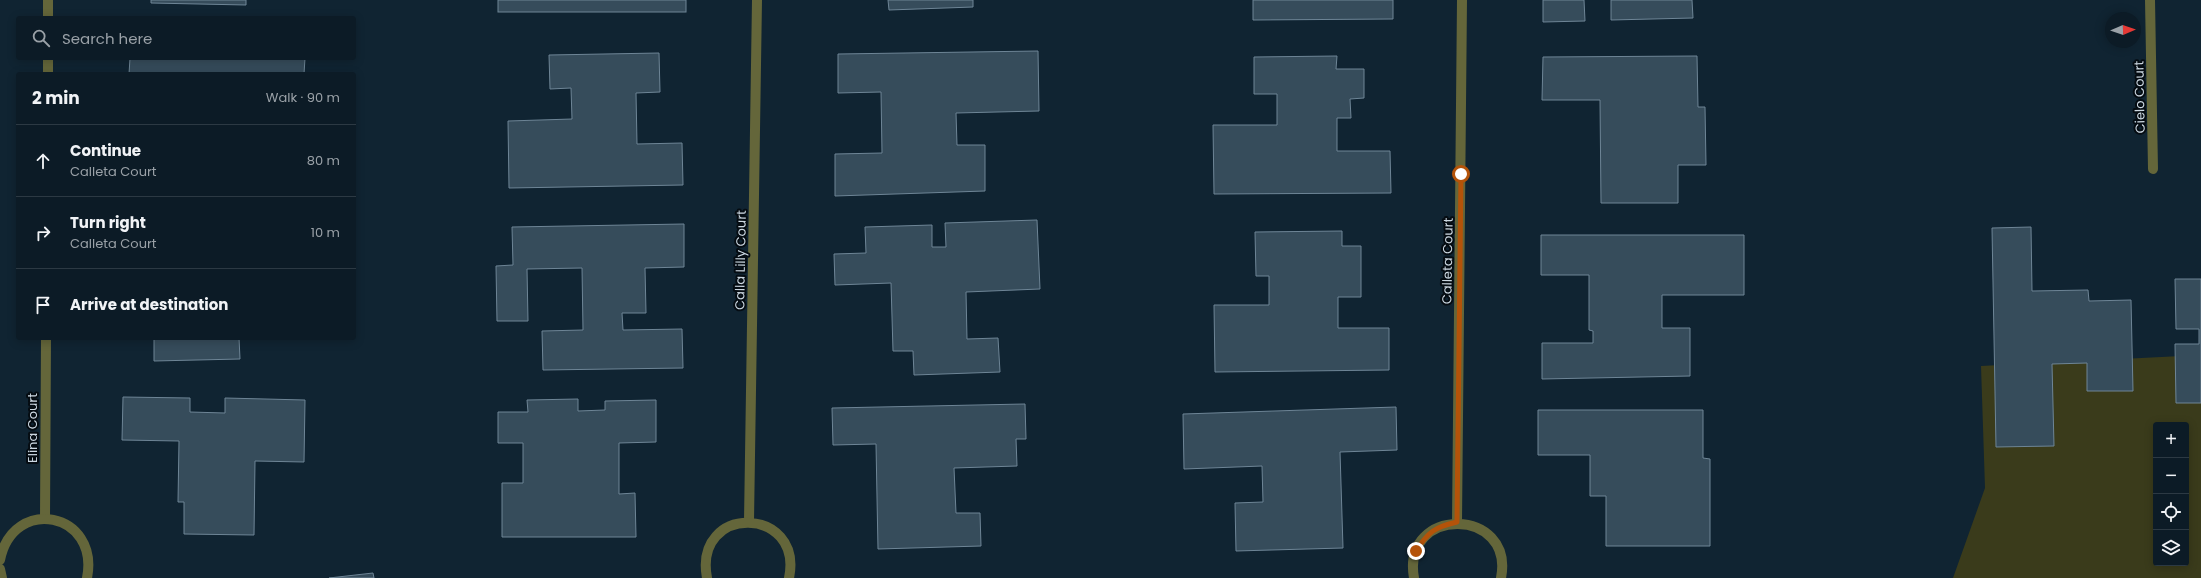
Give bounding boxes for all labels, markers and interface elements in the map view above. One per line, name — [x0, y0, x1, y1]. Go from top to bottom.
north arrow — [2105, 12, 2141, 48]
search box — [16, 16, 356, 60]
icon: search — [30, 27, 52, 49]
text: Search here — [62, 28, 152, 49]
street label: Cielo Court — [2129, 60, 2150, 133]
text: 2 min — [32, 86, 80, 110]
text: Walk · 90 m — [266, 88, 340, 107]
text: Continue — [70, 140, 141, 161]
icon: ahead — [32, 150, 54, 172]
text: 80 m — [307, 151, 340, 170]
text: Calleta Court — [70, 162, 157, 181]
route start — [1452, 165, 1470, 183]
street label: Calla Lilly Court — [730, 210, 751, 310]
text: Turn right — [70, 212, 146, 233]
street label: Calleta Court — [1437, 217, 1458, 304]
icon: right — [32, 222, 54, 244]
text: 10 m — [311, 223, 340, 242]
text: Calleta Court — [70, 234, 157, 253]
icon: arrive — [32, 294, 54, 316]
text: Arrive at destination — [70, 294, 228, 315]
street label: Elina Court — [23, 393, 42, 463]
map controls — [2153, 422, 2189, 566]
button: + — [2153, 422, 2189, 458]
button: − — [2153, 458, 2189, 494]
button: locate — [2153, 494, 2189, 530]
button: layers — [2153, 530, 2189, 566]
route end — [1407, 542, 1425, 560]

